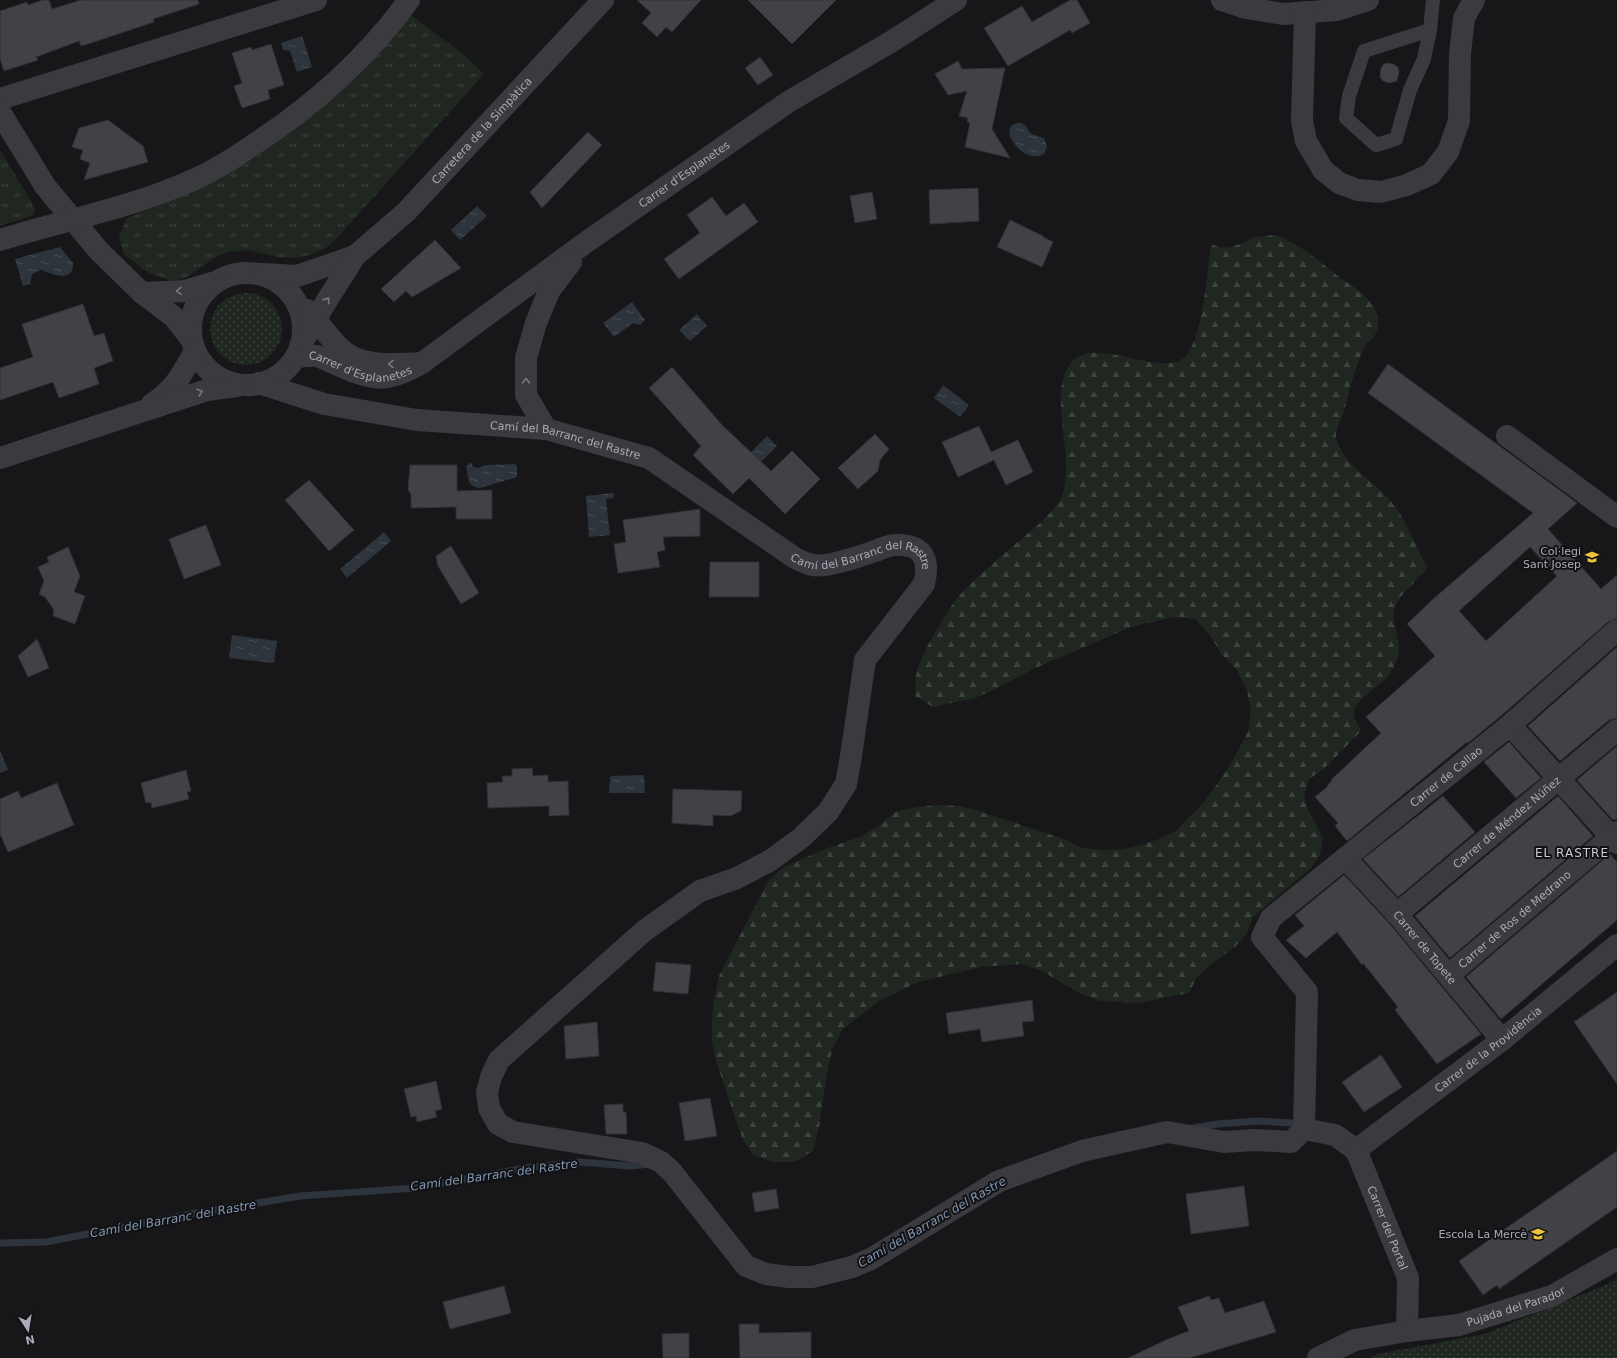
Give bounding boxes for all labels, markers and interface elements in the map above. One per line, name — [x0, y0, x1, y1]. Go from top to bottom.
street label: Carretera de la Simpàtica — [429, 75, 535, 187]
street label: Carrer d'Esplanetes — [636, 138, 733, 211]
one-way arrow — [176, 287, 182, 296]
one-way arrow — [322, 297, 329, 304]
street label: Carrer d'Esplanetes — [309, 350, 415, 385]
one-way arrow — [388, 360, 394, 368]
one-way arrow — [522, 378, 530, 384]
one-way arrow — [196, 388, 203, 397]
street label: Camí del Barranc del Rastre — [490, 419, 642, 462]
street label: Camí del Barranc del Rastre — [788, 539, 932, 573]
place label: Col·legi Sant Josep — [1523, 545, 1581, 571]
school or university icon: Col·legi Sant Josep — [1584, 549, 1600, 565]
street label: Carrer de Callao — [1407, 744, 1485, 810]
street label: Carrer de Méndez Núñez — [1451, 774, 1564, 871]
district label: EL RASTRE — [1535, 846, 1609, 860]
street label: Carrer de Ros de Medrano — [1456, 868, 1574, 971]
street label: Carrer de Topete — [1390, 908, 1459, 987]
street label: Carrer de la Providència — [1432, 1004, 1544, 1095]
water label: Camí del Barranc del Rastre — [410, 1156, 578, 1194]
water label: Camí del Barranc del Rastre — [855, 1174, 1009, 1270]
street label: Carrer del Portal — [1364, 1184, 1410, 1272]
water label: Camí del Barranc del Rastre — [89, 1197, 257, 1241]
school or university icon: Escola La Mercè — [1530, 1226, 1546, 1242]
place label: Escola La Mercè — [1439, 1228, 1527, 1241]
street label: Pujada del Parador — [1465, 1284, 1568, 1329]
north arrow — [8, 1310, 48, 1350]
text: N — [24, 1332, 36, 1347]

